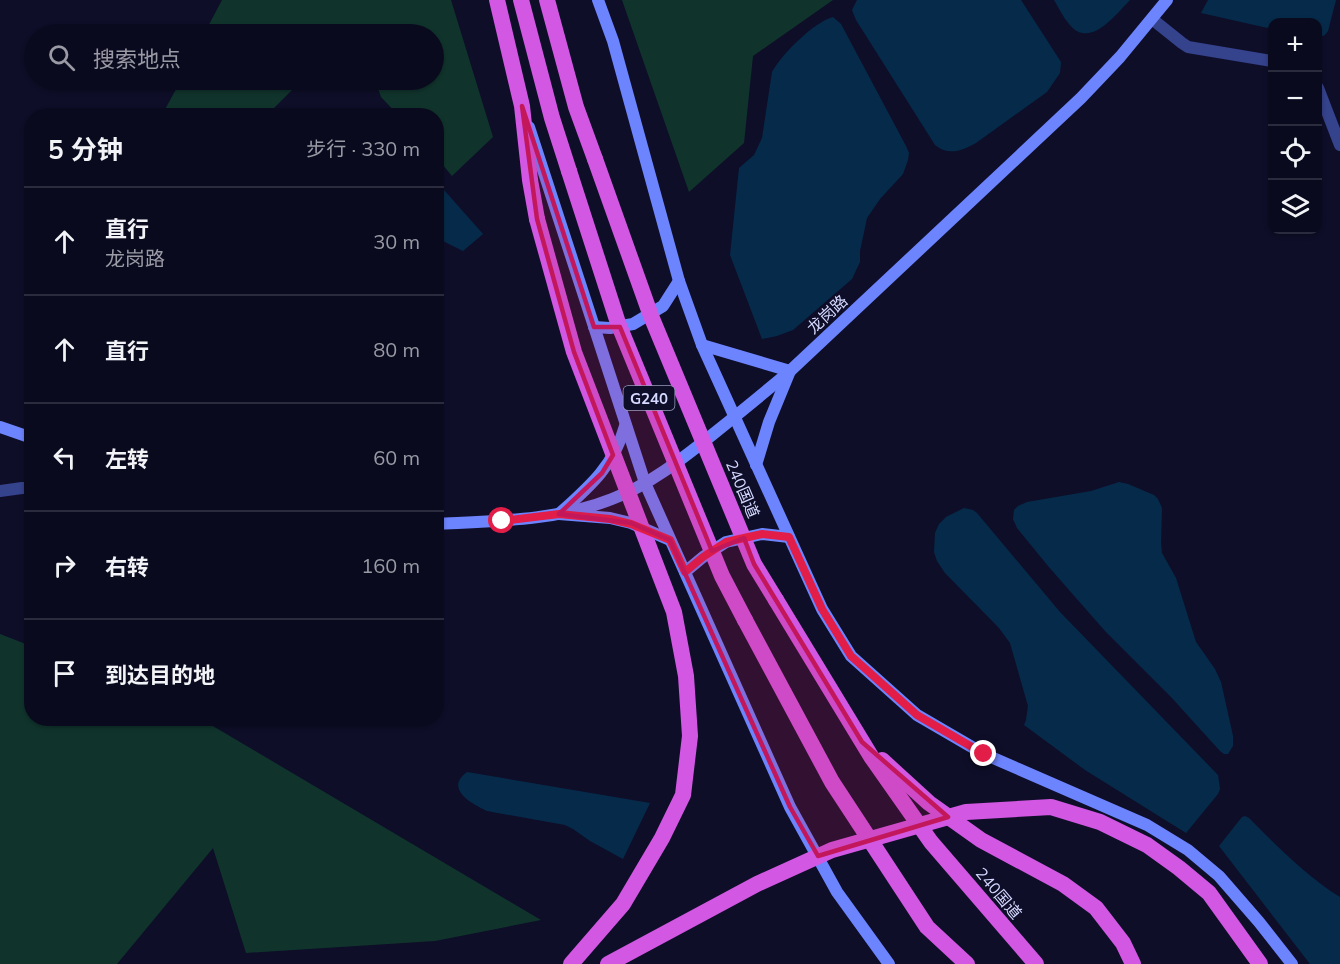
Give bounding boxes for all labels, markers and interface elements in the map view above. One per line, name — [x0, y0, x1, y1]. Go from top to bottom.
map controls — [1268, 18, 1322, 234]
button: + — [1268, 18, 1322, 72]
search box — [24, 24, 444, 90]
icon: search — [45, 41, 78, 74]
text: 搜索地点 — [93, 45, 181, 73]
button: − — [1268, 72, 1322, 126]
button: locate — [1268, 126, 1322, 180]
text: 5 分钟 — [48, 133, 123, 166]
text: 步行 · 330 m — [306, 136, 420, 161]
button: layers — [1268, 180, 1322, 234]
text: 直行 — [105, 215, 149, 243]
icon: ahead — [48, 225, 81, 258]
text: 30 m — [373, 229, 420, 254]
text: 龙岗路 — [105, 246, 165, 271]
street label: 龙岗路 — [803, 290, 851, 338]
icon: ahead — [48, 333, 81, 366]
text: 直行 — [105, 337, 149, 365]
text: 80 m — [373, 337, 420, 362]
road number: G240 — [624, 386, 674, 410]
icon: left — [48, 441, 81, 474]
text: 左转 — [105, 445, 149, 473]
text: 60 m — [373, 445, 420, 470]
street label: 240国道 — [722, 457, 764, 521]
route start — [488, 507, 514, 533]
icon: right — [48, 549, 81, 582]
text: 右转 — [105, 553, 149, 581]
text: 160 m — [361, 553, 420, 578]
icon: arrive — [48, 657, 81, 690]
text: 到达目的地 — [105, 661, 215, 689]
route end — [970, 740, 996, 766]
street label: 240国道 — [972, 863, 1026, 923]

